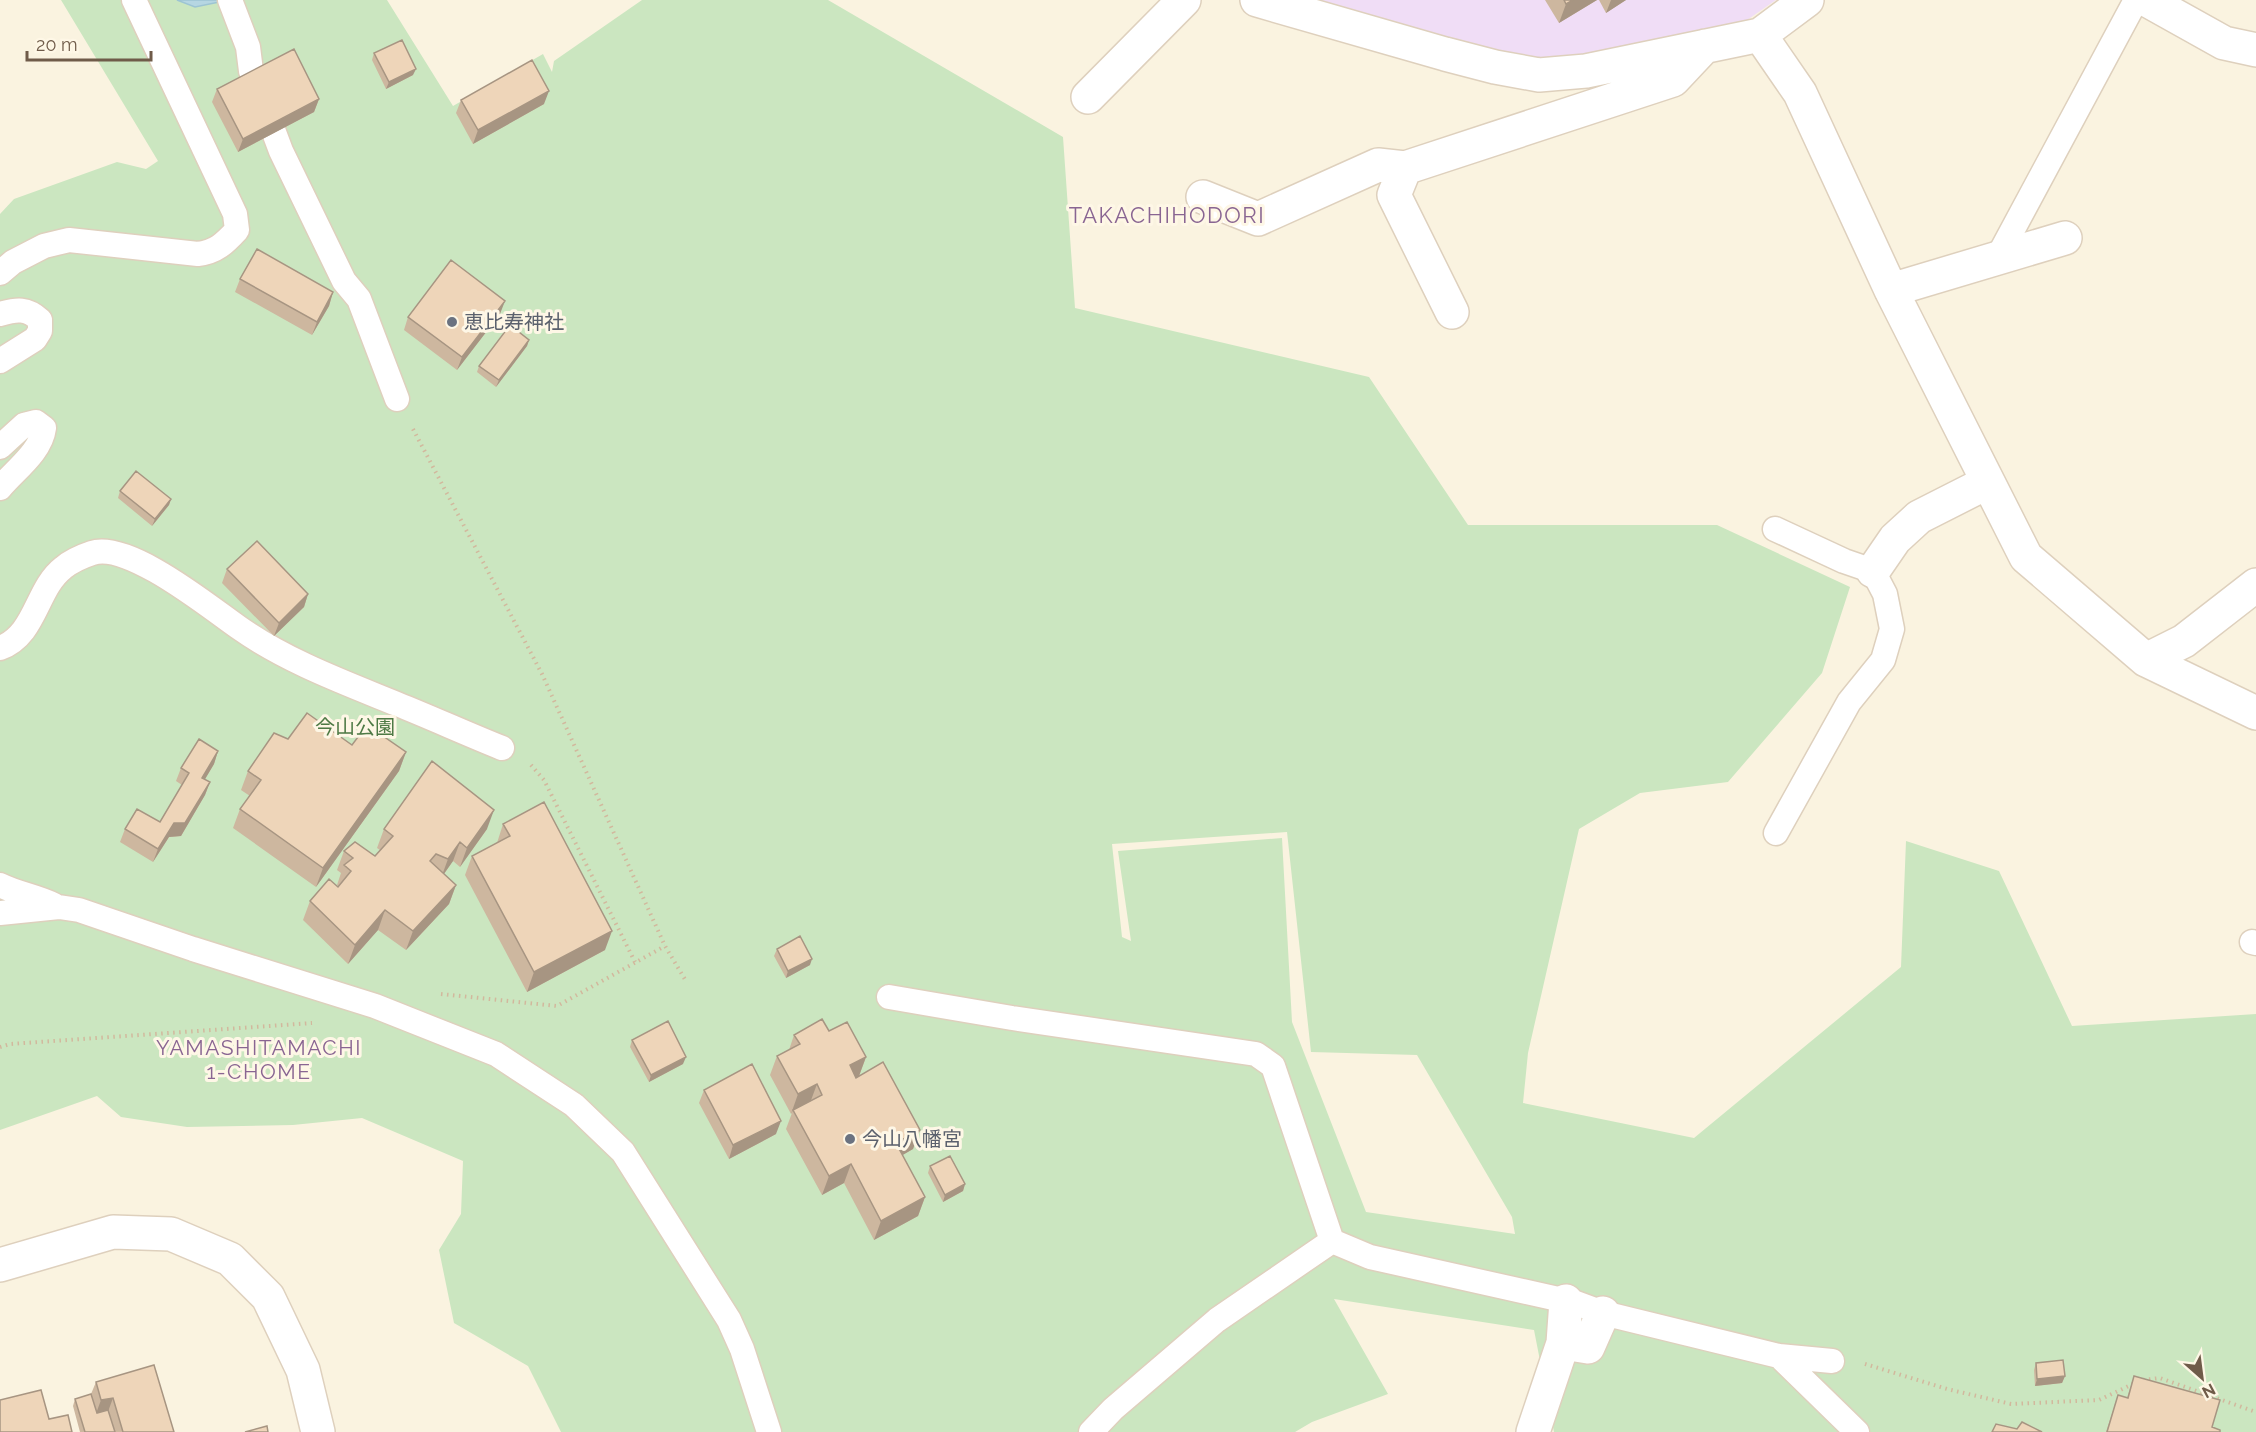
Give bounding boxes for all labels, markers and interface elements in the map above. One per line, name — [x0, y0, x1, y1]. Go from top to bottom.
scale bar — [27, 24, 152, 62]
text: 20 m — [36, 34, 78, 55]
district label: TAKACHIHODORI — [1069, 202, 1265, 228]
place label: 恵比寿神社 — [464, 310, 564, 334]
marker: 恵比寿神社 — [445, 315, 459, 329]
park label: 今山公園 — [315, 715, 395, 739]
district label: YAMASHITAMACHI 1-CHOME — [156, 1035, 362, 1084]
place label: 今山八幡宮 — [862, 1127, 962, 1151]
marker: 今山八幡宮 — [843, 1132, 857, 1146]
north arrow — [2172, 1348, 2232, 1408]
text: N — [2199, 1380, 2219, 1402]

